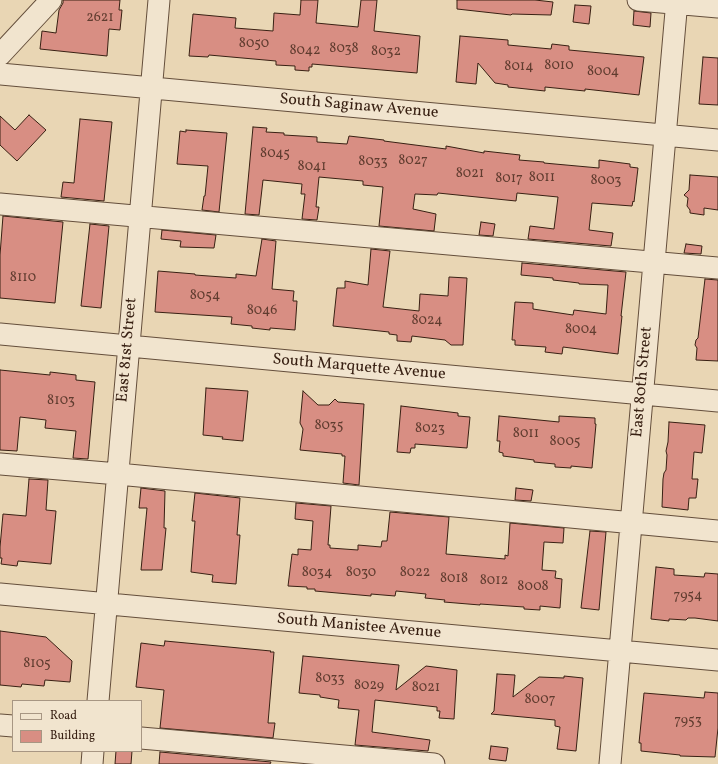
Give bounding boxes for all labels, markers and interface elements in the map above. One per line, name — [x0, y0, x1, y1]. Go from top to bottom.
house number: 2621 — [86, 10, 114, 26]
house number: 8050 — [239, 36, 269, 52]
house number: 8038 — [329, 41, 359, 57]
house number: 8042 — [289, 43, 321, 59]
house number: 8032 — [371, 44, 401, 60]
house number: 8010 — [544, 58, 574, 74]
house number: 8014 — [504, 59, 534, 75]
house number: 8004 — [587, 64, 619, 80]
street label: South Saginaw Avenue — [279, 90, 439, 124]
house number: 8045 — [260, 146, 290, 162]
house number: 8027 — [398, 153, 428, 169]
house number: 8033 — [358, 154, 388, 170]
house number: 8041 — [298, 159, 326, 175]
house number: 8021 — [456, 166, 484, 182]
house number: 8011 — [529, 170, 555, 186]
house number: 8017 — [495, 171, 523, 187]
house number: 8003 — [590, 173, 622, 189]
house number: 8110 — [10, 270, 36, 286]
house number: 8054 — [190, 288, 220, 304]
street label: East 81st Street — [114, 297, 142, 403]
house number: 8046 — [247, 303, 277, 319]
house number: 8024 — [412, 313, 442, 329]
house number: 8004 — [565, 322, 597, 338]
street label: East 80th Street — [629, 326, 657, 438]
street label: South Marquette Avenue — [272, 351, 446, 385]
house number: 8103 — [47, 393, 75, 409]
house number: 8035 — [314, 418, 344, 434]
house number: 8023 — [415, 421, 445, 437]
house number: 8011 — [513, 426, 539, 442]
house number: 8005 — [550, 434, 580, 450]
house number: 8034 — [302, 565, 332, 581]
house number: 8030 — [346, 565, 376, 581]
house number: 8022 — [400, 565, 430, 581]
house number: 8018 — [440, 571, 468, 587]
house number: 8012 — [480, 573, 508, 589]
house number: 8008 — [517, 579, 549, 595]
house number: 7954 — [674, 588, 702, 604]
street label: South Manistee Avenue — [276, 610, 442, 644]
house number: 8105 — [23, 656, 51, 672]
house number: 8033 — [315, 671, 345, 687]
house number: 8029 — [354, 678, 384, 694]
house number: 8021 — [412, 680, 440, 696]
house number: 8007 — [524, 692, 556, 708]
legend — [12, 700, 142, 752]
text: Road — [50, 708, 77, 724]
house number: 7953 — [674, 713, 702, 729]
text: Building — [50, 728, 95, 744]

